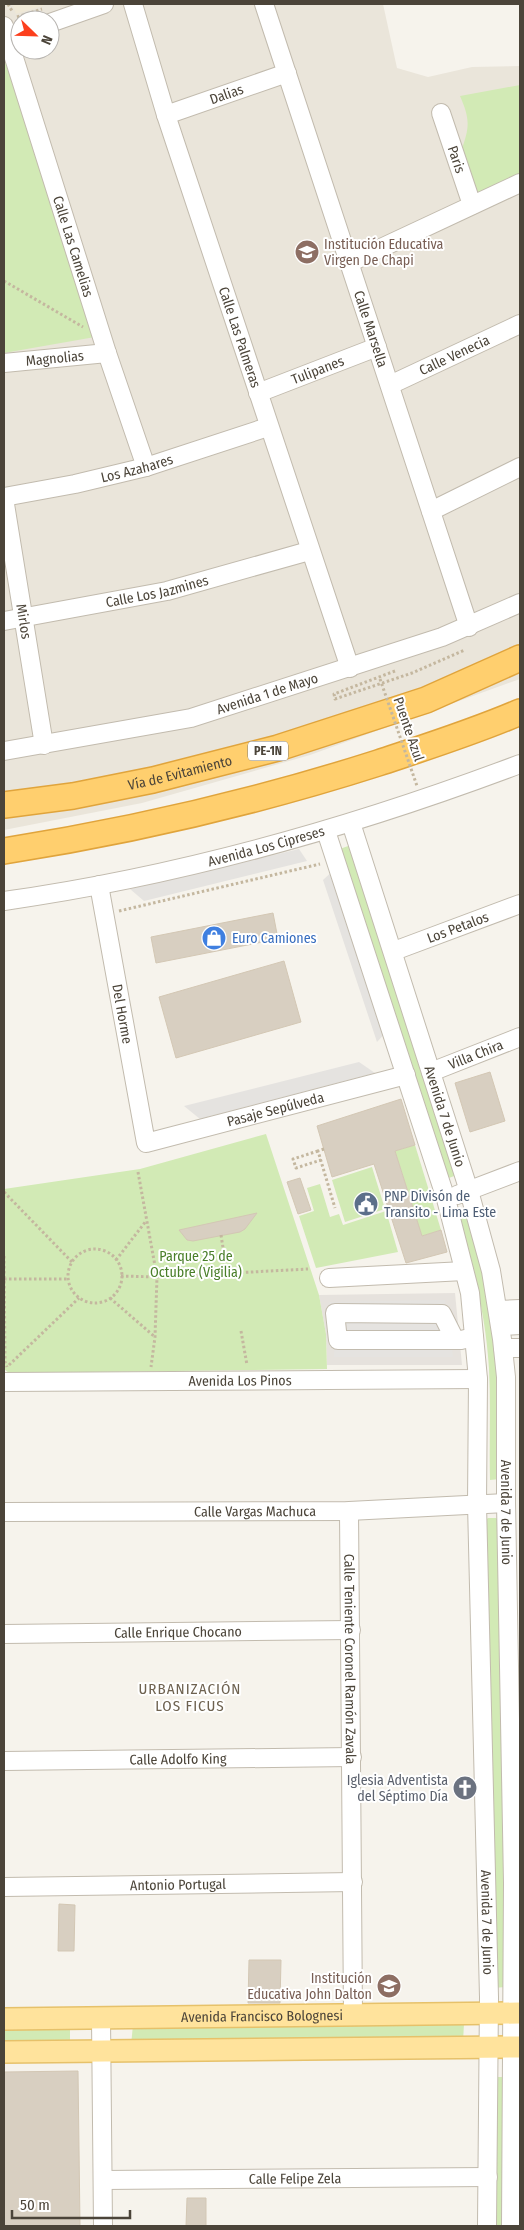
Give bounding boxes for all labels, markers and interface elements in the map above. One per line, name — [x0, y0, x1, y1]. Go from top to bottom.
north arrow — [10, 10, 60, 60]
text: N — [37, 33, 56, 47]
street label: Dalias — [207, 81, 246, 108]
street label: Paris — [444, 144, 469, 176]
street label: Calle Las Camelias — [49, 194, 97, 299]
place label: Institución Educativa Virgen De Chapi — [324, 236, 444, 269]
school or university icon: Institución Educativa Virgen De Chapi — [294, 239, 320, 265]
street label: Calle Las Palmeras — [215, 285, 264, 390]
street label: Calle Marsella — [350, 288, 391, 370]
street label: Calle Venecia — [417, 331, 492, 379]
street label: Magnolias — [25, 347, 85, 370]
street label: Tulipanes — [289, 353, 347, 388]
street label: Los Azahares — [99, 451, 175, 486]
street label: Calle Los Jazmines — [104, 572, 210, 611]
street label: Mirlos — [12, 603, 35, 640]
street label: Avenida 1 de Mayo — [214, 670, 320, 718]
street label: Puente Azul — [390, 695, 428, 764]
road number: PE-1N — [248, 741, 288, 760]
street label: Vía de Evitamiento — [126, 752, 234, 794]
street label: Avenida Los Cipreses — [206, 823, 327, 870]
street label: Los Petalos — [425, 908, 491, 947]
shop icon: Euro Camiones — [201, 925, 227, 951]
place label: Euro Camiones — [232, 930, 317, 947]
street label: Del Horme — [108, 983, 136, 1045]
street label: Villa Chira — [446, 1036, 506, 1073]
street label: Avenida 7 de Junio — [420, 1064, 469, 1169]
street label: Pasaje Sepúlveda — [225, 1089, 326, 1130]
place label: PNP Divisón de Transito - Lima Este — [384, 1188, 496, 1221]
public building icon: PNP Divisón de Transito - Lima Este — [353, 1191, 379, 1217]
park label: Parque 25 de Octubre (Vigilia) — [150, 1248, 242, 1281]
street label: Avenida Los Pinos — [188, 1372, 292, 1390]
street label: Avenida 7 de Junio — [497, 1460, 515, 1565]
street label: Calle Vargas Machuca — [194, 1503, 316, 1520]
street label: Calle Teniente Coronel Ramón Zavala — [340, 1554, 359, 1765]
street label: Calle Enrique Chocano — [114, 1623, 242, 1642]
district label: URBANIZACIÓN LOS FICUS — [139, 1680, 241, 1715]
street label: Calle Adolfo King — [129, 1750, 227, 1769]
place label: Iglesia Adventista del Séptimo Día — [347, 1772, 448, 1805]
church icon: Iglesia Adventista del Séptimo Día — [452, 1775, 478, 1801]
street label: Avenida 7 de Junio — [477, 1870, 496, 1975]
street label: Antonio Portugal — [130, 1876, 226, 1894]
place label: Institución Educativa John Dalton — [247, 1970, 372, 2003]
school or university icon: Institución Educativa John Dalton — [376, 1973, 402, 1999]
street label: Avenida Francisco Bolognesi — [181, 2007, 343, 2026]
street label: Calle Felipe Zela — [249, 2170, 341, 2188]
scale bar — [12, 2188, 130, 2220]
text: 50 m — [20, 2196, 50, 2214]

